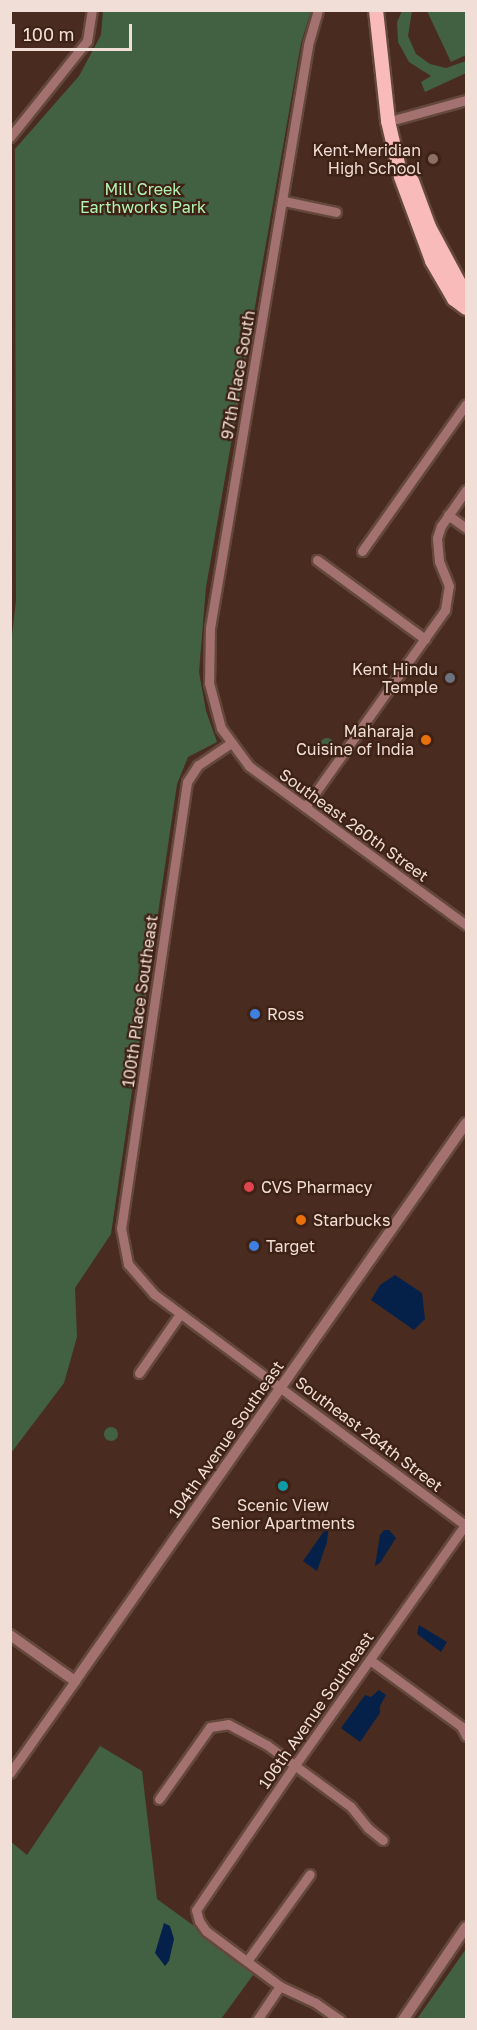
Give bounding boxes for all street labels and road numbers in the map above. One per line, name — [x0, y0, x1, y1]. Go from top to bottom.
street label: 97th Place South — [217, 309, 259, 441]
street label: Southeast 260th Street — [276, 764, 432, 886]
street label: 100th Place Southeast — [118, 914, 162, 1088]
street label: 104th Avenue Southeast — [164, 1357, 288, 1521]
street label: Southeast 264th Street — [292, 1372, 446, 1496]
street label: 106th Avenue Southeast — [254, 1628, 378, 1792]

